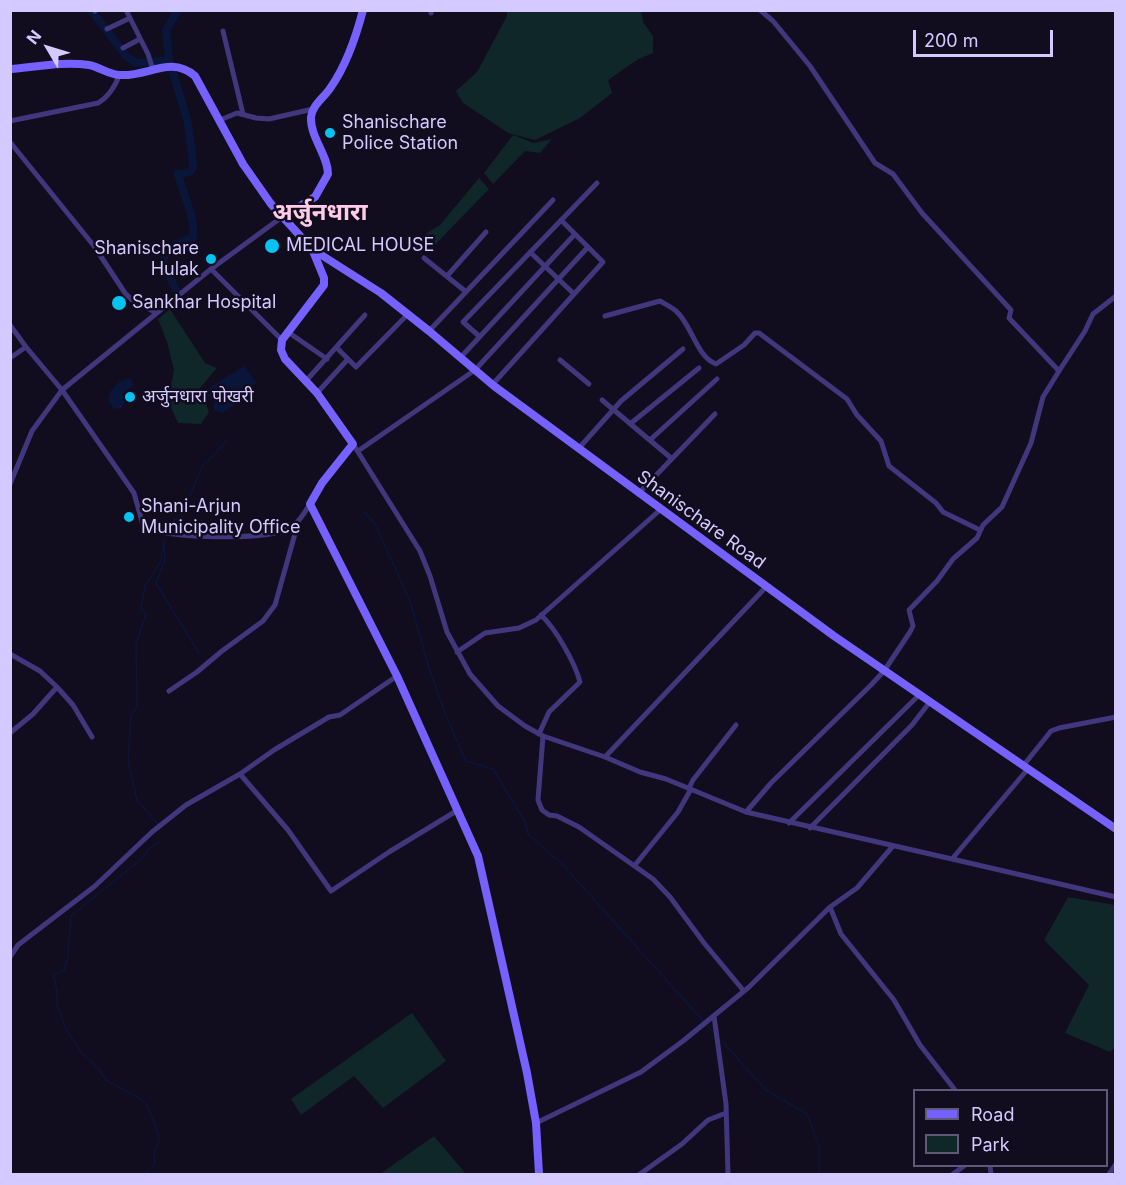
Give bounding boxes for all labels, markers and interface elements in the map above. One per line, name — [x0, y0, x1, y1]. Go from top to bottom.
north arrow — [18, 18, 78, 78]
scale bar — [916, 18, 1056, 56]
text: N — [22, 26, 45, 48]
text: 200 m — [924, 30, 979, 51]
place label: Shanischare Police Station — [342, 112, 458, 154]
marker: Shanischare Police Station — [323, 126, 337, 140]
district label: अर्जुनधारा — [272, 199, 368, 227]
place label: MEDICAL HOUSE — [286, 235, 434, 257]
marker: MEDICAL HOUSE — [263, 237, 281, 255]
place label: Shanischare Hulak — [94, 238, 199, 280]
marker: Shanischare Hulak — [204, 252, 218, 266]
place label: Sankhar Hospital — [132, 292, 276, 314]
marker: Sankhar Hospital — [110, 294, 128, 312]
place label: अर्जुनधारा पोखरी — [142, 386, 254, 408]
marker: अर्जुनधारा पोखरी — [123, 390, 137, 404]
street label: Shanischare Road — [633, 466, 769, 574]
place label: Shani-Arjun Municipality Office — [141, 496, 301, 538]
marker: Shani-Arjun Municipality Office — [122, 510, 136, 524]
legend — [913, 1089, 1108, 1167]
text: Road — [971, 1104, 1014, 1125]
text: Park — [971, 1134, 1010, 1155]

